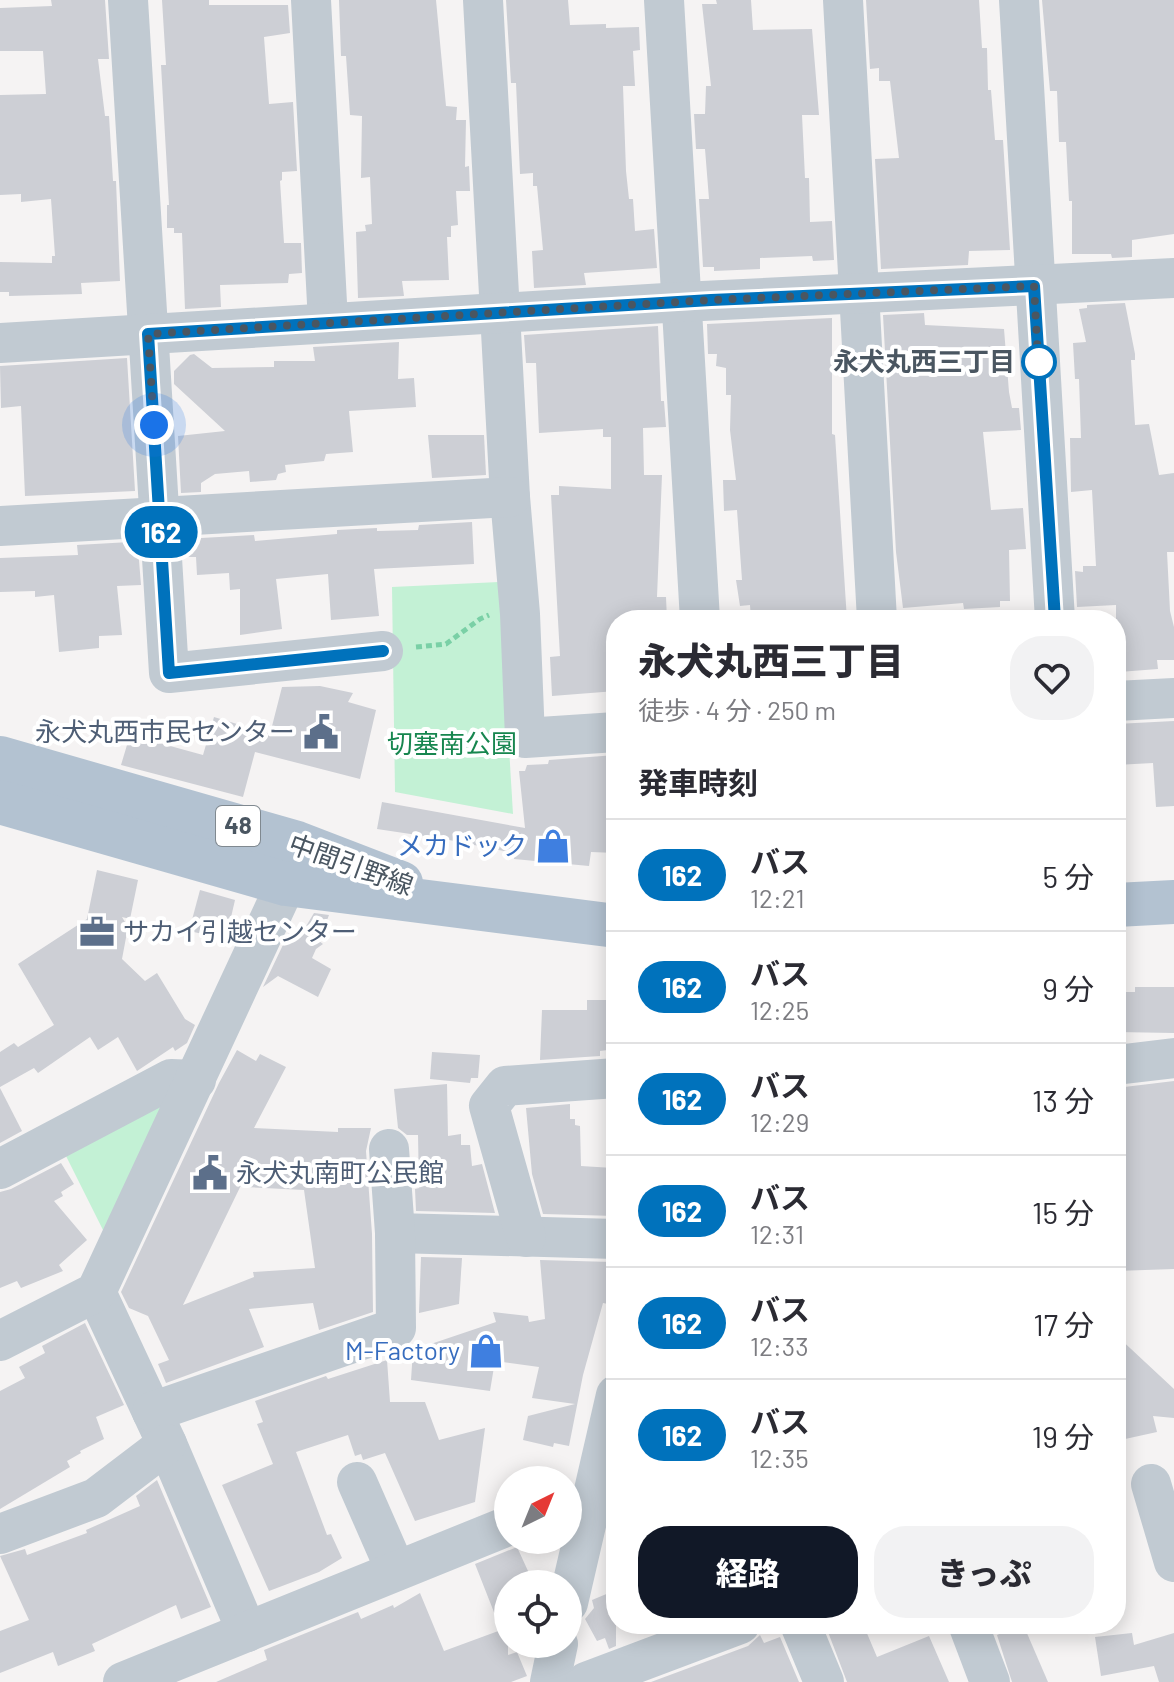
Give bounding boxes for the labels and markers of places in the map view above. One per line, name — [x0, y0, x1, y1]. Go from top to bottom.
place label: 永犬丸西三丁目 — [833, 345, 1015, 376]
marker: 永犬丸西三丁目 — [1022, 345, 1056, 379]
public building icon: 永犬丸西市民センター — [302, 713, 340, 751]
place label: 永犬丸西市民センター — [35, 715, 295, 746]
shop icon: メカドック — [534, 827, 572, 865]
place label: メカドック — [397, 829, 527, 860]
office icon: サカイ引越センター — [78, 913, 116, 951]
place label: サカイ引越センター — [123, 915, 357, 946]
public building icon: 永犬丸南町公民館 — [191, 1154, 229, 1192]
place label: 永犬丸南町公民館 — [236, 1156, 444, 1187]
shop icon: M-Factory — [467, 1332, 505, 1370]
place label: M-Factory — [345, 1334, 460, 1365]

